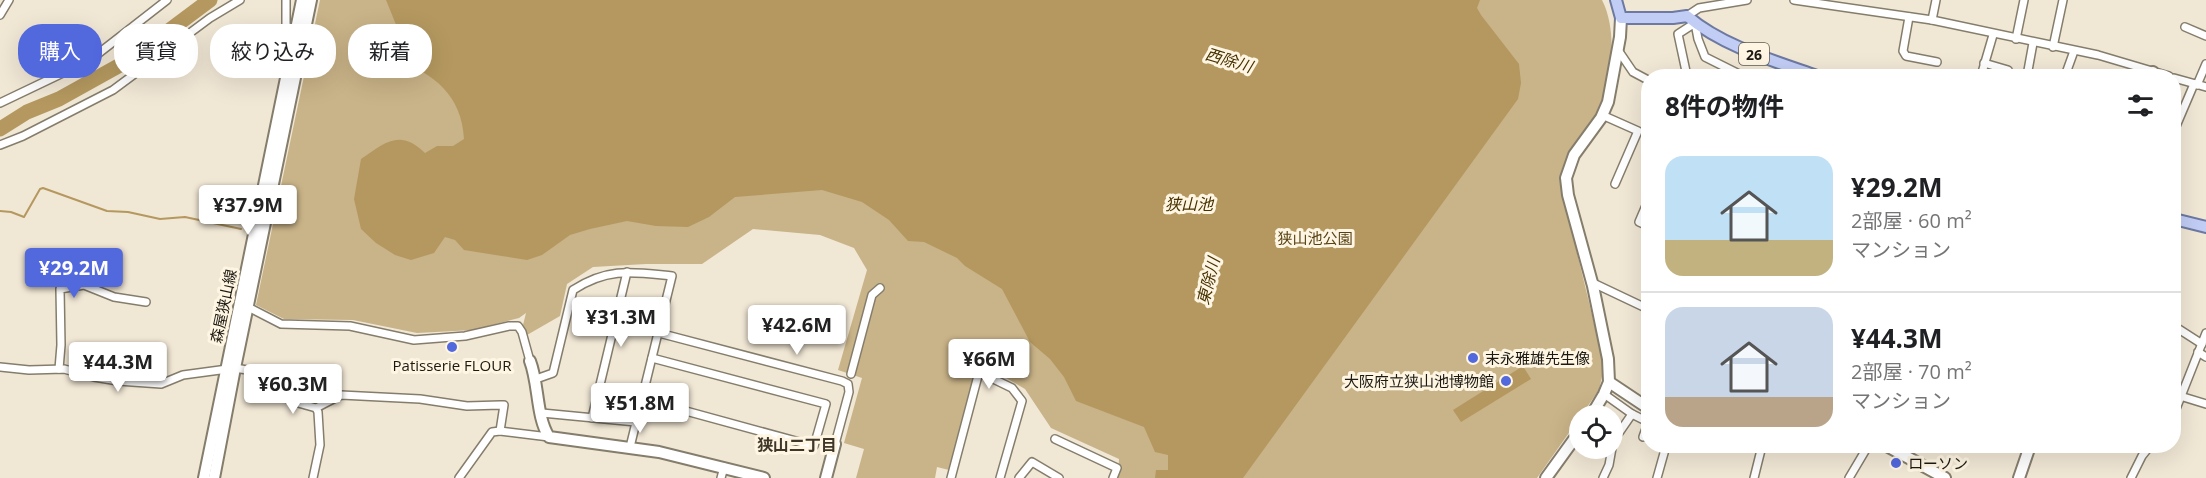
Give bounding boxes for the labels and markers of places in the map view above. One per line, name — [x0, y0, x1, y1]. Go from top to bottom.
pin: ¥37.9M — [199, 185, 297, 236]
pin: ¥29.2M — [25, 248, 123, 299]
pin: ¥31.3M — [572, 297, 670, 348]
pin: ¥42.6M — [748, 305, 846, 356]
pin: ¥66M — [953, 339, 1025, 390]
marker: Patisserie FLOUR — [445, 340, 459, 354]
pin: ¥44.3M — [69, 342, 167, 393]
place label: 末永雅雄先生像 — [1485, 348, 1590, 368]
marker: 末永雅雄先生像 — [1466, 351, 1480, 365]
place label: Patisserie FLOUR — [393, 355, 512, 375]
pin: ¥60.3M — [244, 364, 342, 415]
place label: 大阪府立狭山池博物館 — [1344, 371, 1494, 391]
marker: 大阪府立狭山池博物館 — [1499, 374, 1513, 388]
pin: ¥51.8M — [591, 383, 689, 434]
place label: ローソン — [1908, 453, 1968, 473]
marker: ローソン — [1889, 456, 1903, 470]

